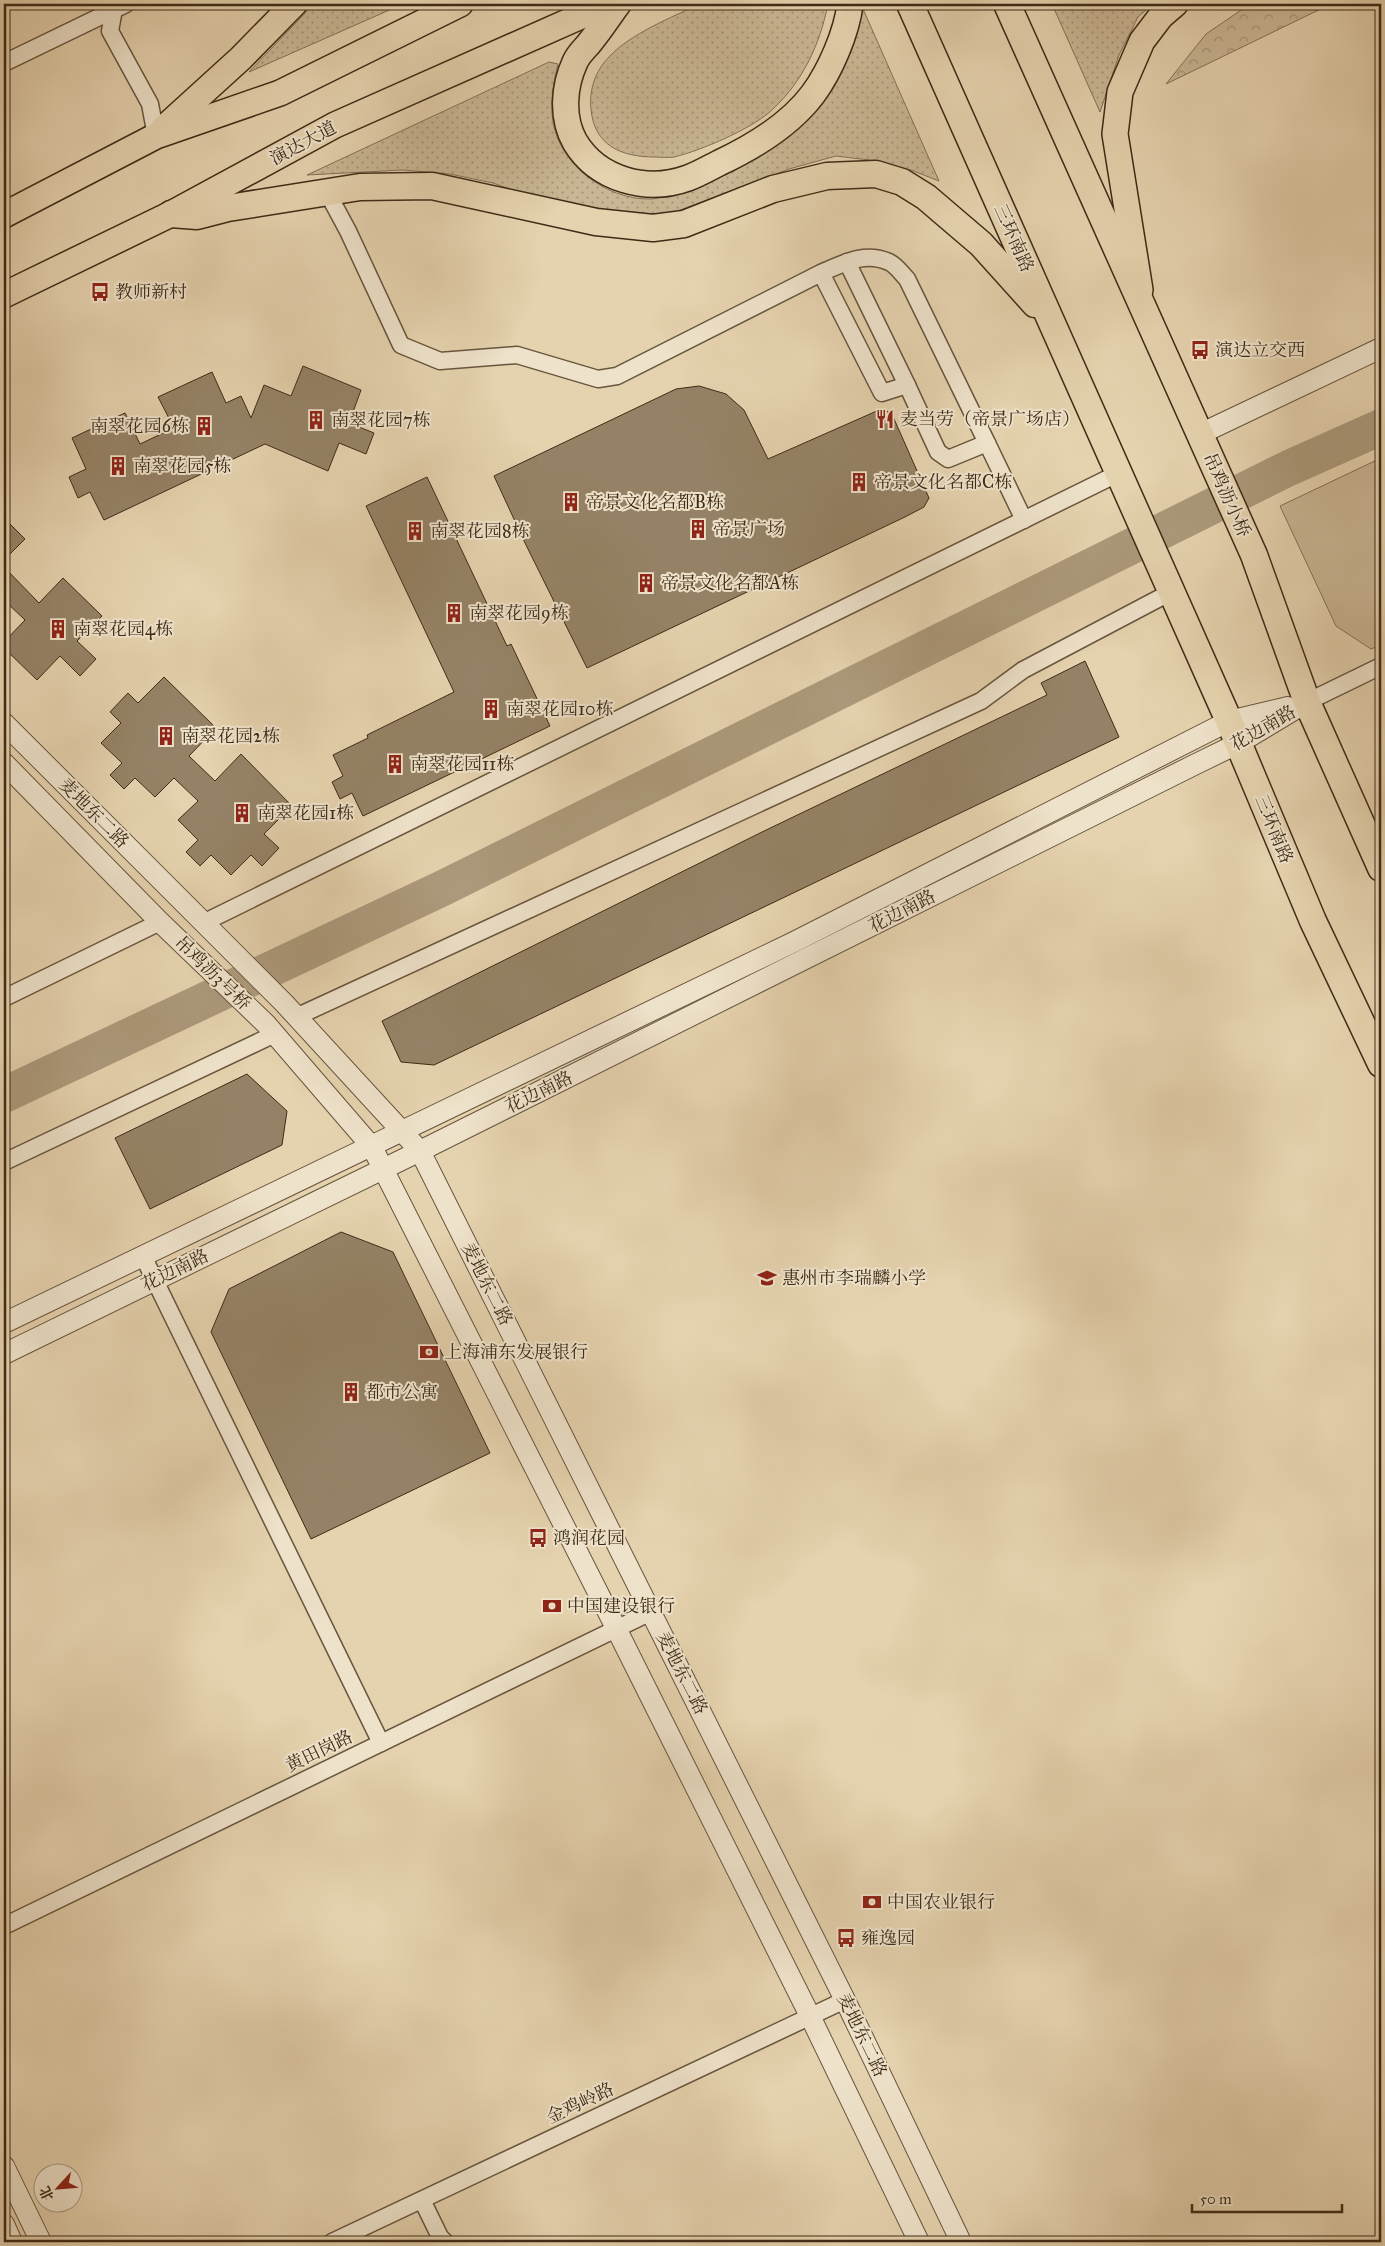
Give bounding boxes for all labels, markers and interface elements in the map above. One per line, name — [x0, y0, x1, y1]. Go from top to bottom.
street label: 演达大道 — [266, 116, 340, 170]
street label: 三环南路 — [989, 201, 1039, 275]
bus stop icon: 教师新村 — [89, 281, 111, 303]
place label: 教师新村 — [115, 281, 187, 303]
bus stop icon: 演达立交西 — [1189, 339, 1211, 361]
place label: 演达立交西 — [1215, 339, 1305, 361]
restaurant icon: 麦当劳（帝景广场店） — [874, 408, 896, 430]
place label: 麦当劳（帝景广场店） — [900, 408, 1080, 430]
building icon: 南翠花园7栋 — [305, 409, 327, 431]
place label: 南翠花园7栋 — [331, 409, 431, 431]
place label: 南翠花园6栋 — [90, 415, 189, 437]
building icon: 南翠花园6栋 — [193, 415, 215, 437]
street label: 吊鸡沥小桥 — [1199, 449, 1255, 541]
building icon: 南翠花园5栋 — [107, 455, 129, 477]
place label: 南翠花园5栋 — [133, 455, 231, 477]
building icon: 帝景文化名都C栋 — [848, 471, 870, 493]
place label: 帝景文化名都C栋 — [874, 471, 1012, 493]
building icon: 帝景文化名都B栋 — [560, 491, 582, 513]
place label: 帝景文化名都B栋 — [586, 491, 724, 513]
building icon: 帝景广场 — [687, 518, 709, 540]
place label: 帝景广场 — [713, 518, 785, 540]
building icon: 南翠花园8栋 — [404, 520, 426, 542]
place label: 南翠花园8栋 — [430, 520, 530, 542]
building icon: 帝景文化名都A栋 — [635, 572, 657, 594]
place label: 帝景文化名都A栋 — [661, 572, 799, 594]
building icon: 南翠花园9栋 — [443, 602, 465, 624]
place label: 南翠花园9栋 — [469, 602, 569, 624]
building icon: 南翠花园4栋 — [47, 618, 69, 640]
place label: 南翠花园4栋 — [73, 618, 173, 640]
building icon: 南翠花园10栋 — [480, 698, 502, 720]
place label: 南翠花园10栋 — [506, 698, 614, 720]
street label: 花边南路 — [1226, 700, 1300, 756]
building icon: 南翠花园2栋 — [155, 725, 177, 747]
place label: 南翠花园2栋 — [181, 725, 280, 747]
building icon: 南翠花园11栋 — [384, 753, 406, 775]
place label: 南翠花园11栋 — [410, 753, 514, 775]
street label: 麦地东二路 — [54, 773, 134, 853]
street label: 三环南路 — [1250, 792, 1298, 866]
building icon: 南翠花园1栋 — [231, 802, 253, 824]
place label: 南翠花园1栋 — [257, 802, 354, 824]
street label: 花边南路 — [865, 885, 939, 937]
street label: 吊鸡沥3号桥 — [170, 931, 256, 1015]
street label: 花边南路 — [502, 1066, 576, 1118]
street label: 麦地东二路 — [457, 1239, 517, 1329]
street label: 花边南路 — [138, 1244, 212, 1296]
school or university icon: 惠州市李瑞麟小学 — [756, 1267, 778, 1289]
place label: 惠州市李瑞麟小学 — [782, 1267, 926, 1289]
bank icon: 上海浦东发展银行 — [418, 1341, 440, 1363]
place label: 上海浦东发展银行 — [444, 1341, 588, 1363]
building icon: 都市公寓 — [340, 1381, 362, 1403]
place label: 都市公寓 — [366, 1381, 438, 1403]
bus stop icon: 鸿润花园 — [527, 1527, 549, 1549]
place label: 鸿润花园 — [553, 1527, 625, 1549]
bank icon: 中国建设银行 — [541, 1595, 563, 1617]
place label: 中国建设银行 — [567, 1595, 675, 1617]
street label: 麦地东二路 — [652, 1628, 712, 1718]
street label: 黄田岗路 — [282, 1725, 356, 1777]
bank icon: 中国农业银行 — [861, 1891, 883, 1913]
place label: 中国农业银行 — [887, 1891, 995, 1913]
bus stop icon: 雍逸园 — [835, 1927, 857, 1949]
place label: 雍逸园 — [861, 1927, 915, 1949]
street label: 麦地东二路 — [832, 1990, 892, 2080]
street label: 金鸡岭路 — [543, 2078, 617, 2128]
north arrow — [32, 2164, 82, 2214]
scale bar — [1192, 2181, 1342, 2213]
text: 北 — [36, 2183, 57, 2203]
text: 50 m — [1200, 2190, 1232, 2208]

